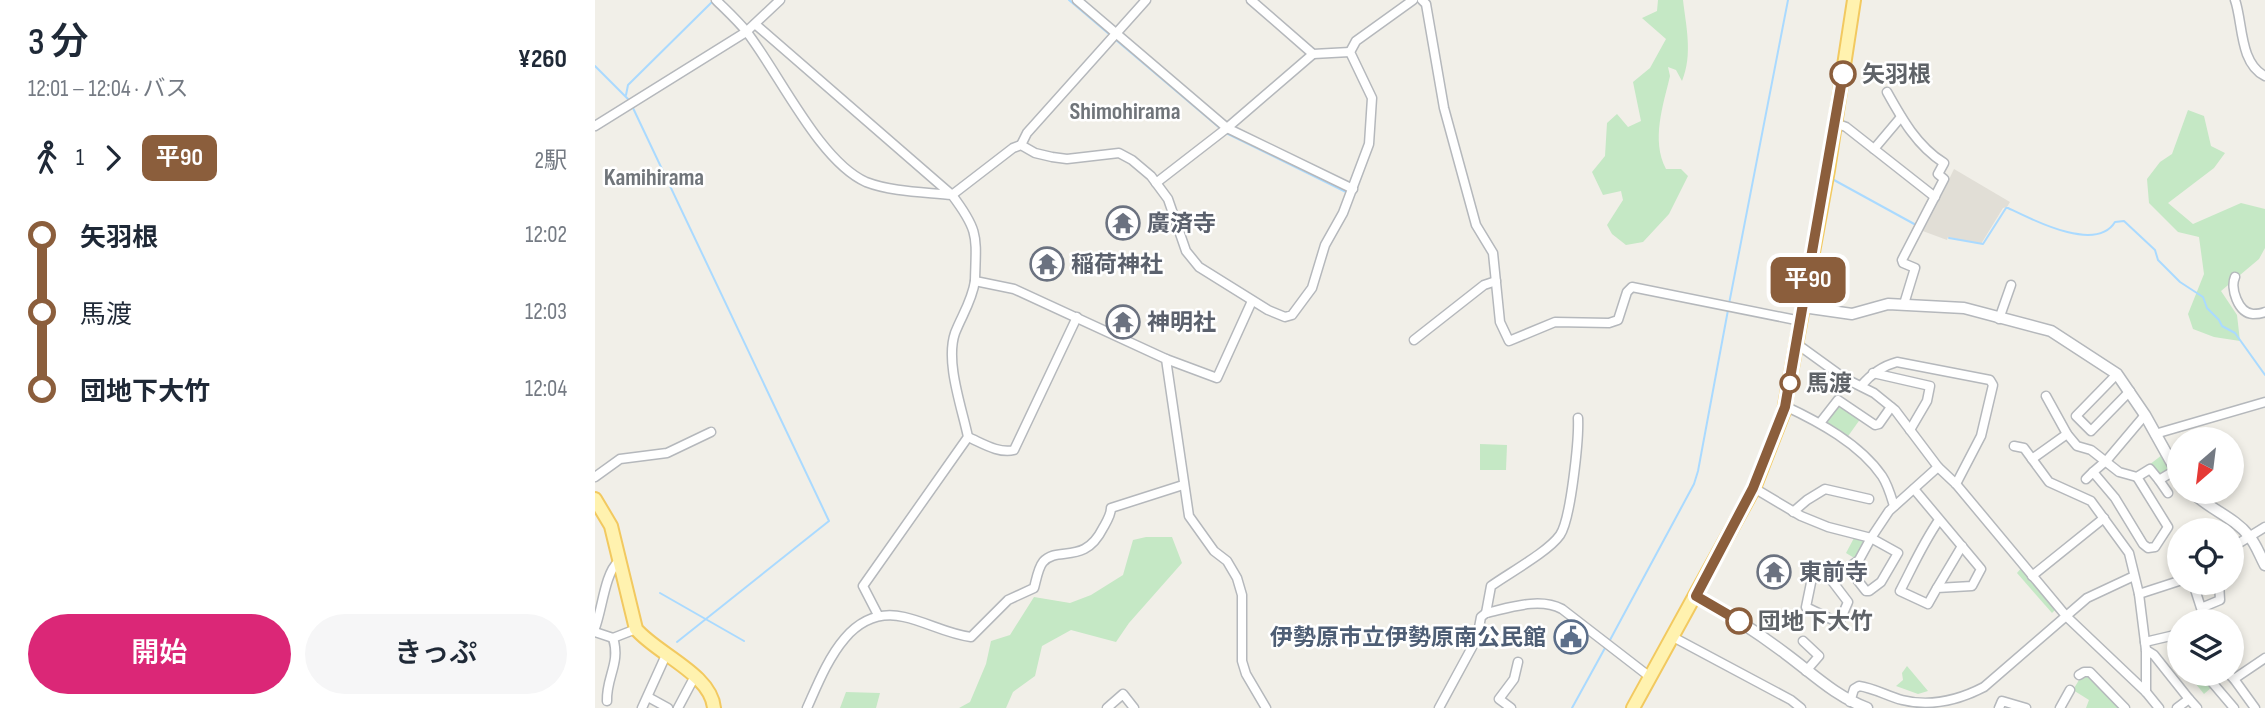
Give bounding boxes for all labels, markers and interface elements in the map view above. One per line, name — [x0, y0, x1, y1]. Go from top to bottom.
text: 3 分 — [28, 20, 89, 65]
text: ¥260 — [518, 44, 567, 75]
marker: 矢羽根 — [1830, 61, 1856, 87]
place label: 矢羽根 — [1862, 61, 1931, 89]
text: 12:01 – 12:04 · バス — [28, 75, 188, 103]
district label: Shimohirama — [1070, 97, 1180, 126]
icon: walk — [28, 139, 66, 177]
icon: forward — [94, 139, 132, 177]
text: 平90 — [156, 143, 203, 172]
text: 1 — [76, 144, 84, 172]
text: 2駅 — [535, 147, 567, 175]
district label: Kamihirama — [604, 163, 704, 192]
temple icon: 廣済寺 — [1104, 204, 1142, 242]
place label: 廣済寺 — [1147, 210, 1216, 238]
text: 12:02 — [525, 221, 567, 249]
text: 矢羽根 — [80, 223, 158, 254]
temple icon: 稲荷神社 — [1028, 245, 1066, 283]
place label: 稲荷神社 — [1071, 251, 1163, 279]
line badge: 平90 — [1768, 257, 1848, 303]
text: 平90 — [1785, 265, 1831, 294]
text: 12:03 — [525, 298, 567, 326]
text: 馬渡 — [80, 300, 132, 331]
temple icon: 神明社 — [1104, 303, 1142, 341]
place label: 神明社 — [1147, 309, 1216, 337]
place label: 馬渡 — [1806, 370, 1852, 398]
marker: 馬渡 — [1780, 373, 1800, 393]
text: 12:04 — [525, 375, 567, 403]
text: 団地下大竹 — [80, 377, 210, 408]
north arrow — [2167, 427, 2243, 504]
map controls — [2167, 427, 2244, 686]
button: locate — [2167, 518, 2244, 595]
temple icon: 東前寺 — [1755, 553, 1793, 591]
place label: 東前寺 — [1799, 559, 1868, 587]
marker: 団地下大竹 — [1726, 608, 1752, 634]
place label: 団地下大竹 — [1758, 608, 1873, 636]
button: layers — [2167, 609, 2244, 686]
button: 開始 — [28, 614, 291, 694]
button: きっぷ — [305, 614, 567, 694]
public building icon: 伊勢原市立伊勢原南公民館 — [1552, 618, 1590, 656]
place label: 伊勢原市立伊勢原南公民館 — [1270, 624, 1546, 652]

